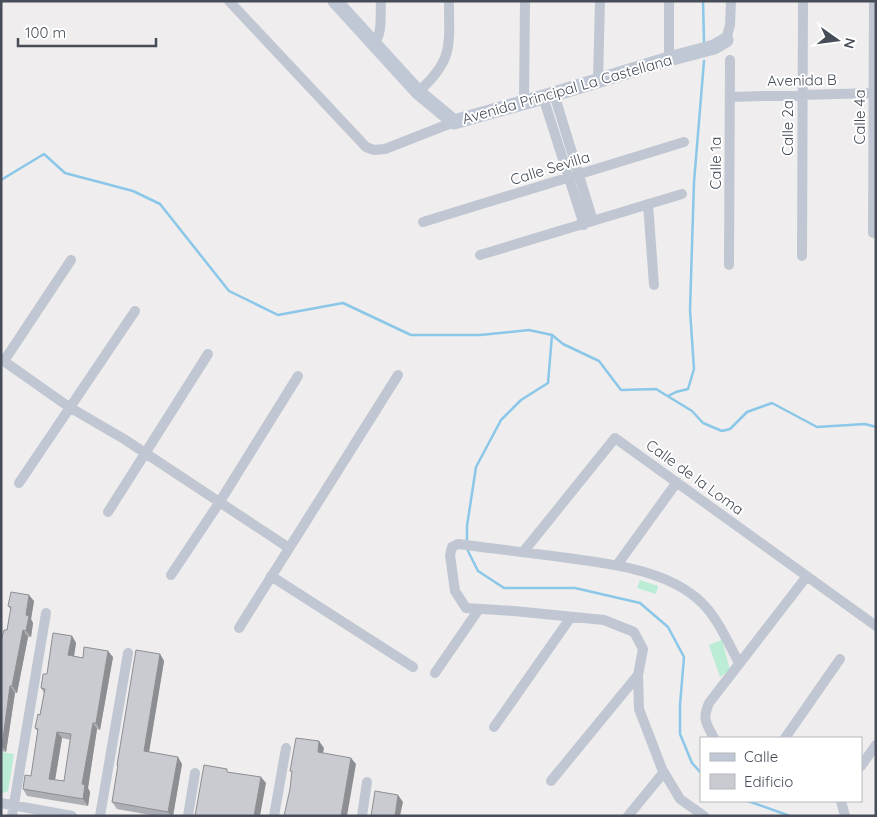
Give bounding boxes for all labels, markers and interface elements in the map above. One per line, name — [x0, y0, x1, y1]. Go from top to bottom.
scale bar — [18, 15, 155, 47]
north arrow — [812, 15, 862, 65]
text: 100 m — [25, 23, 66, 42]
text: N — [840, 36, 860, 50]
street label: Avenida Principal La Castellana — [460, 50, 674, 128]
street label: Avenida B — [767, 70, 837, 90]
street label: Calle 4a — [850, 89, 869, 145]
street label: Calle 2a — [778, 100, 797, 156]
street label: Calle 1a — [706, 137, 725, 189]
street label: Calle Sevilla — [508, 147, 592, 189]
street label: Calle de la Loma — [642, 435, 748, 519]
legend — [700, 737, 862, 802]
text: Calle — [744, 747, 778, 766]
text: Edificio — [744, 772, 793, 791]

